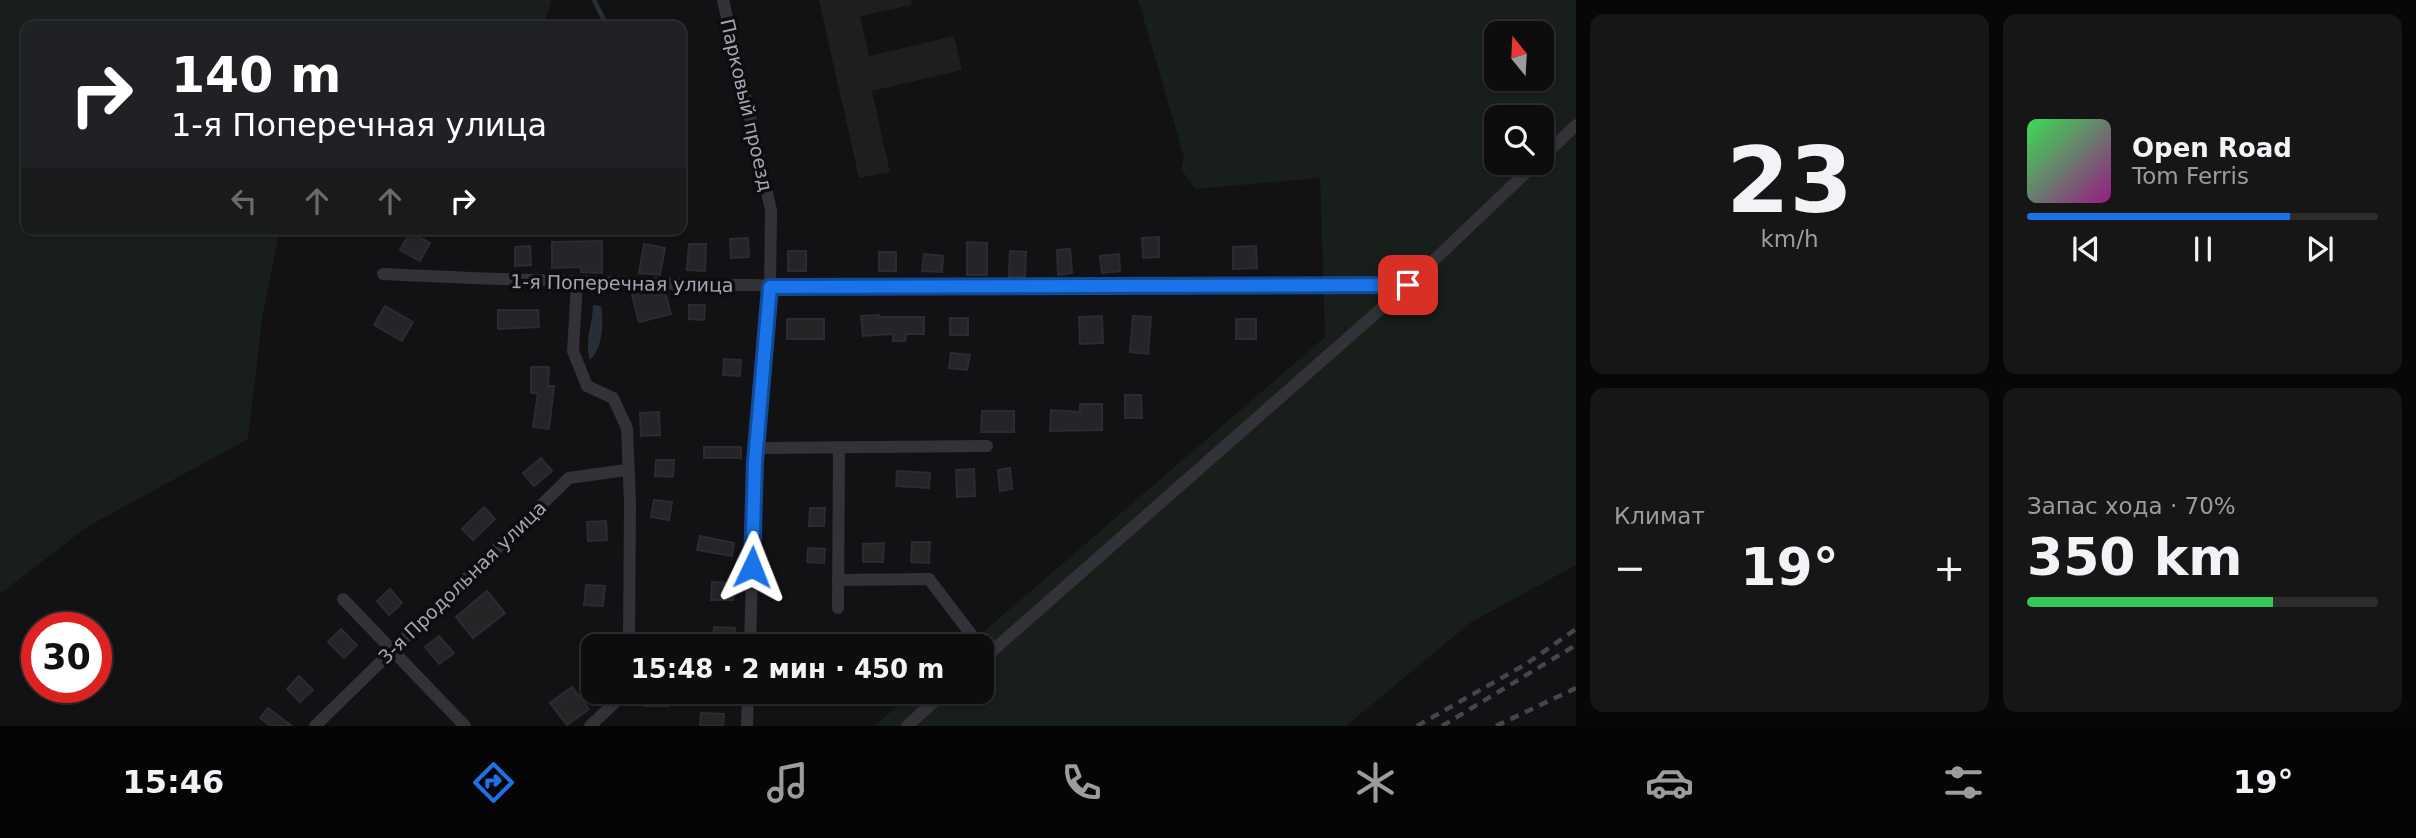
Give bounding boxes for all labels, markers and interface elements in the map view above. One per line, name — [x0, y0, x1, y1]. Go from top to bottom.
street label: Парковый проезд — [716, 16, 778, 194]
north arrow — [1484, 21, 1554, 91]
map controls — [1484, 21, 1554, 175]
text: 140 m — [171, 47, 341, 104]
icon: right — [56, 49, 147, 140]
button: search — [1484, 105, 1554, 175]
text: 1-я Поперечная улица — [171, 106, 547, 144]
text: 23 — [1726, 128, 1853, 233]
text: Open Road — [2132, 133, 2292, 163]
text: Tom Ferris — [2132, 163, 2249, 189]
icon: left — [225, 182, 263, 220]
icon: ahead — [298, 182, 336, 220]
icon: ahead — [371, 182, 409, 220]
icon: right — [444, 182, 482, 220]
text: km/h — [1760, 226, 1819, 252]
icon: previous — [2067, 230, 2105, 268]
icon: pause — [2184, 230, 2222, 268]
icon: next — [2301, 230, 2339, 268]
pin — [1378, 255, 1438, 315]
icon: arrive — [1389, 266, 1427, 304]
street label: 1-я Поперечная улица — [510, 270, 734, 296]
text: Запас хода · 70% — [2027, 493, 2236, 519]
street label: 3-я Продольная улица — [374, 496, 550, 668]
text: Климат — [1614, 503, 1705, 529]
text: 350 km — [2027, 527, 2242, 587]
position arrow — [715, 530, 789, 604]
text: 19° — [1740, 537, 1839, 597]
text: − — [1614, 546, 1646, 590]
text: + — [1933, 546, 1965, 590]
speed limit sign: 30 — [21, 612, 112, 703]
text: 15:48 · 2 мин · 450 m — [631, 654, 944, 684]
icon: directions — [469, 758, 518, 807]
icon: music — [763, 758, 812, 807]
icon: phone — [1057, 758, 1106, 807]
icon: climate — [1351, 758, 1400, 807]
icon: car — [1645, 758, 1694, 807]
icon: filters — [1939, 758, 1988, 807]
text: 15:46 — [122, 763, 224, 801]
text: 19° — [2233, 763, 2293, 801]

